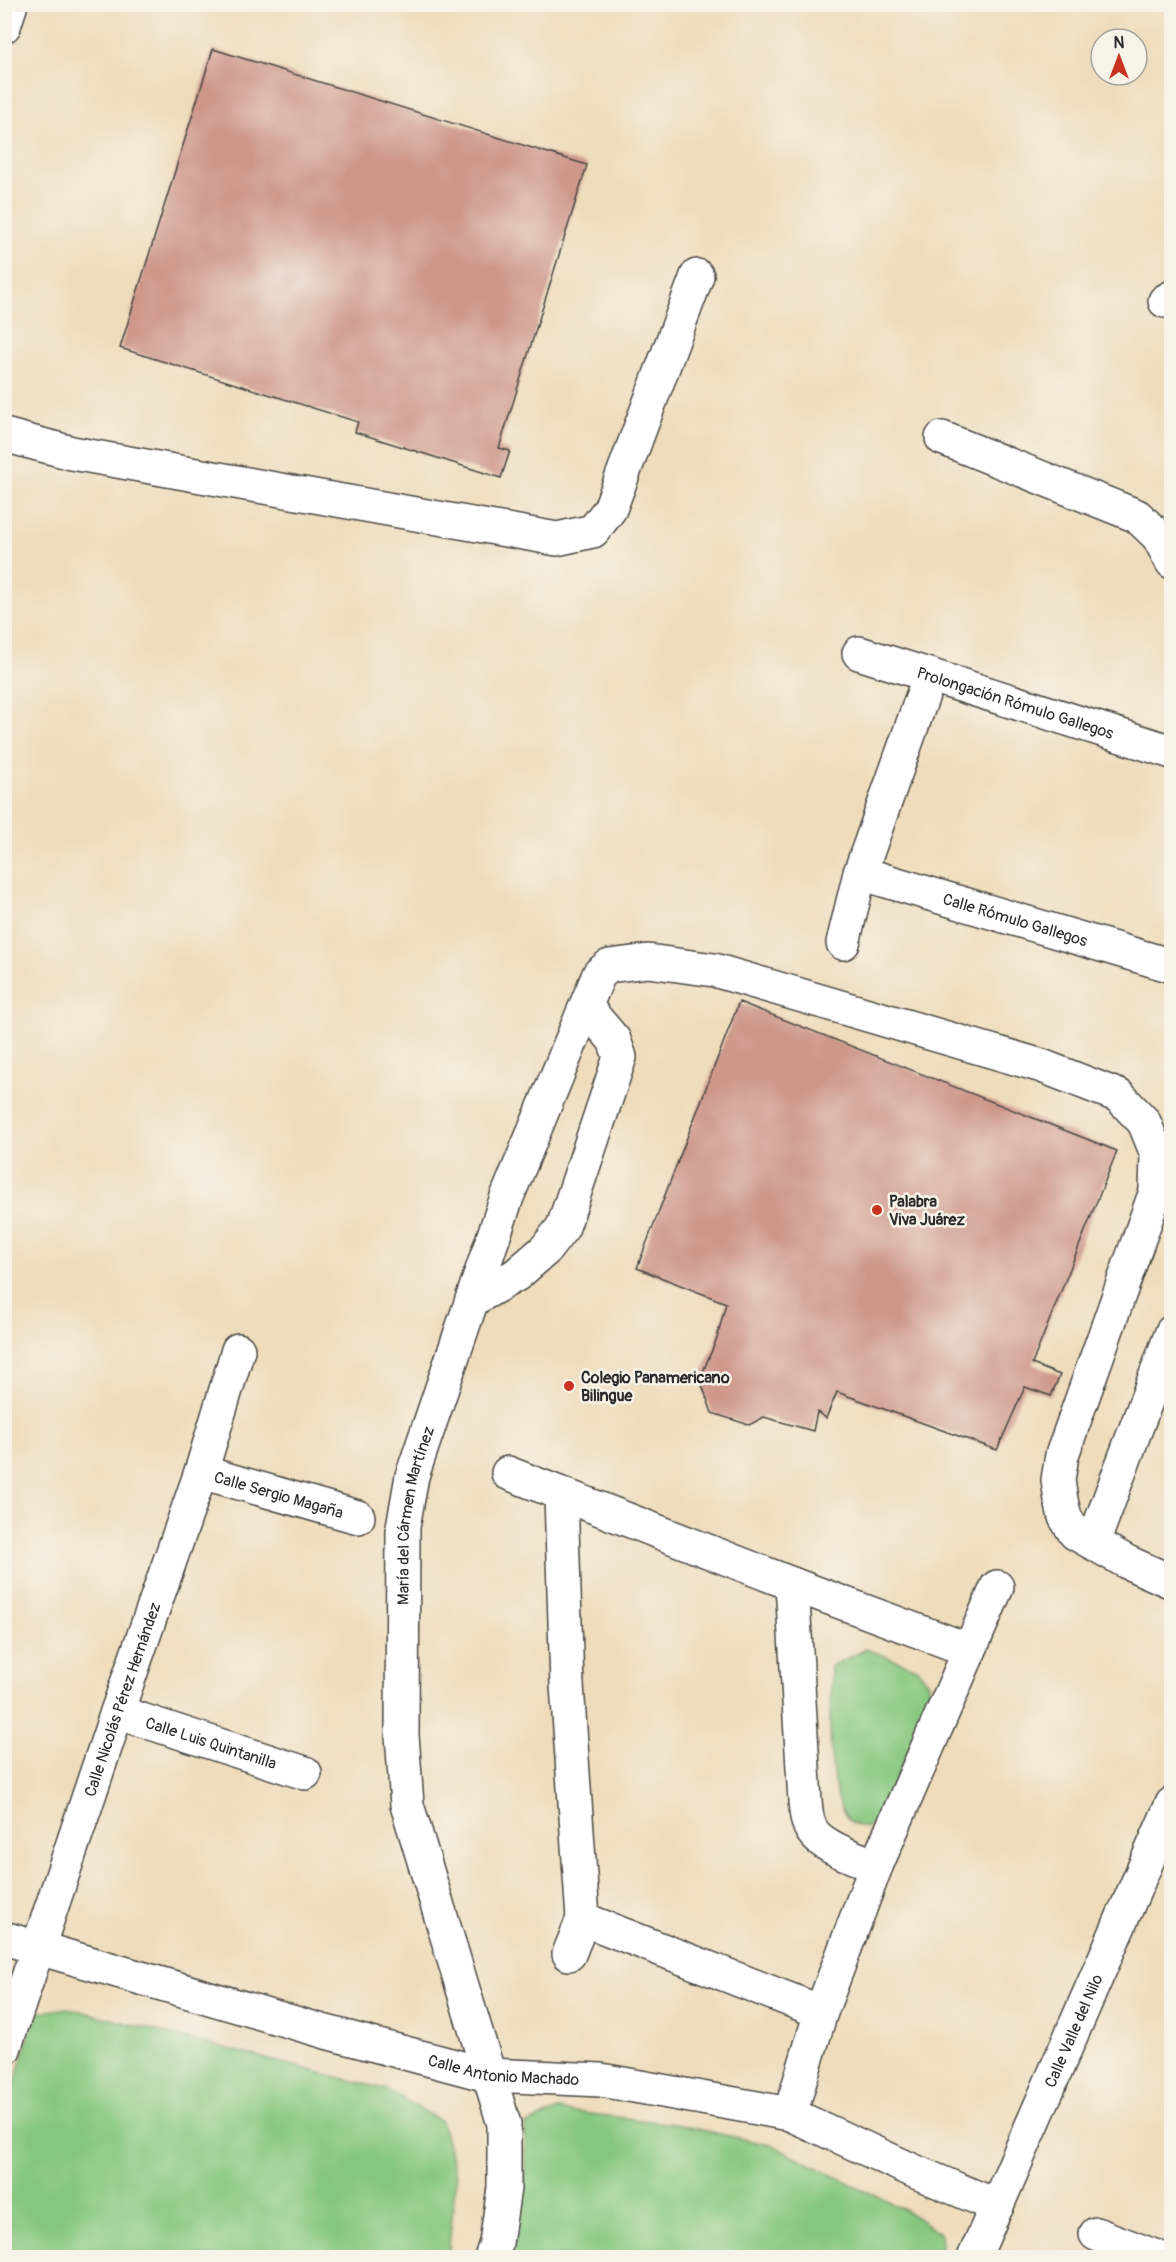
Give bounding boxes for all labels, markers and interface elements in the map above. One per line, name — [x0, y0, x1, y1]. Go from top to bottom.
north arrow — [1089, 27, 1149, 87]
text: N — [1114, 33, 1125, 53]
street label: Prolongación Rómulo Gallegos — [914, 663, 1116, 744]
street label: Calle Rómulo Gallegos — [940, 889, 1090, 951]
place label: Palabra Viva Juárez — [889, 1192, 965, 1230]
marker: Palabra Viva Juárez — [870, 1203, 884, 1217]
place label: Colegio Panamericano Bilingue — [581, 1368, 730, 1406]
marker: Colegio Panamericano Bilingue — [562, 1379, 576, 1393]
street label: María del Cármen Martínez — [394, 1424, 439, 1605]
street label: Calle Sergio Magaña — [212, 1467, 345, 1523]
street label: Calle Nicolás Pérez Hernández — [80, 1600, 166, 1799]
street label: Calle Luis Quintanilla — [143, 1713, 279, 1774]
street label: Calle Valle del Nilo — [1041, 1971, 1108, 2091]
street label: Calle Antonio Machado — [426, 2051, 580, 2090]

